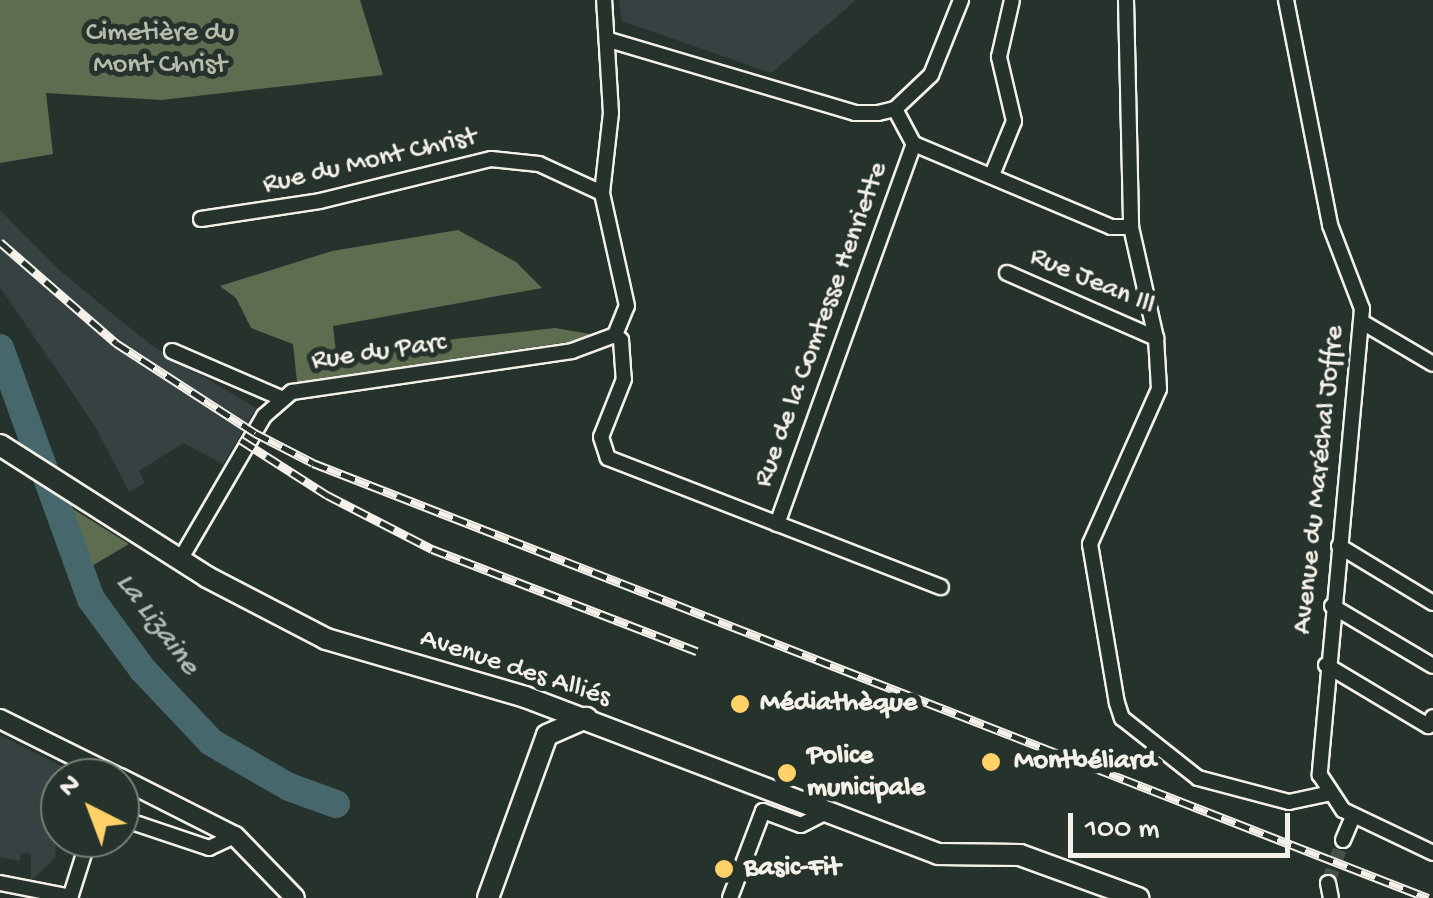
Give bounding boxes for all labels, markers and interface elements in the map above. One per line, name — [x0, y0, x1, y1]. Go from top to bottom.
park label: Cimetière du Mont Christ — [86, 17, 234, 83]
street label: Rue du Mont Christ — [260, 121, 480, 203]
street label: Rue de la Comtesse Henriette — [747, 158, 897, 492]
street label: Rue Jean Ill — [1024, 241, 1160, 323]
street label: Avenue du Maréchal Joffre — [1287, 324, 1353, 636]
street label: Rue du Parc — [310, 327, 448, 379]
water label: La Lizaine — [106, 567, 206, 683]
street label: Avenue des Alliés — [416, 622, 614, 716]
place label: Médiathèque — [760, 687, 917, 721]
marker: Médiathèque — [729, 693, 751, 715]
place label: Police municipale — [807, 740, 925, 806]
place label: Montbéliard — [1014, 745, 1156, 779]
marker: Montbéliard — [978, 749, 1004, 775]
north arrow — [40, 758, 140, 858]
marker: Police municipale — [776, 762, 798, 784]
text: N — [53, 768, 89, 805]
scale bar — [1073, 793, 1296, 855]
text: 100 m — [1085, 813, 1160, 848]
place label: Basic-Fit — [744, 852, 840, 886]
marker: Basic-Fit — [713, 858, 735, 880]

